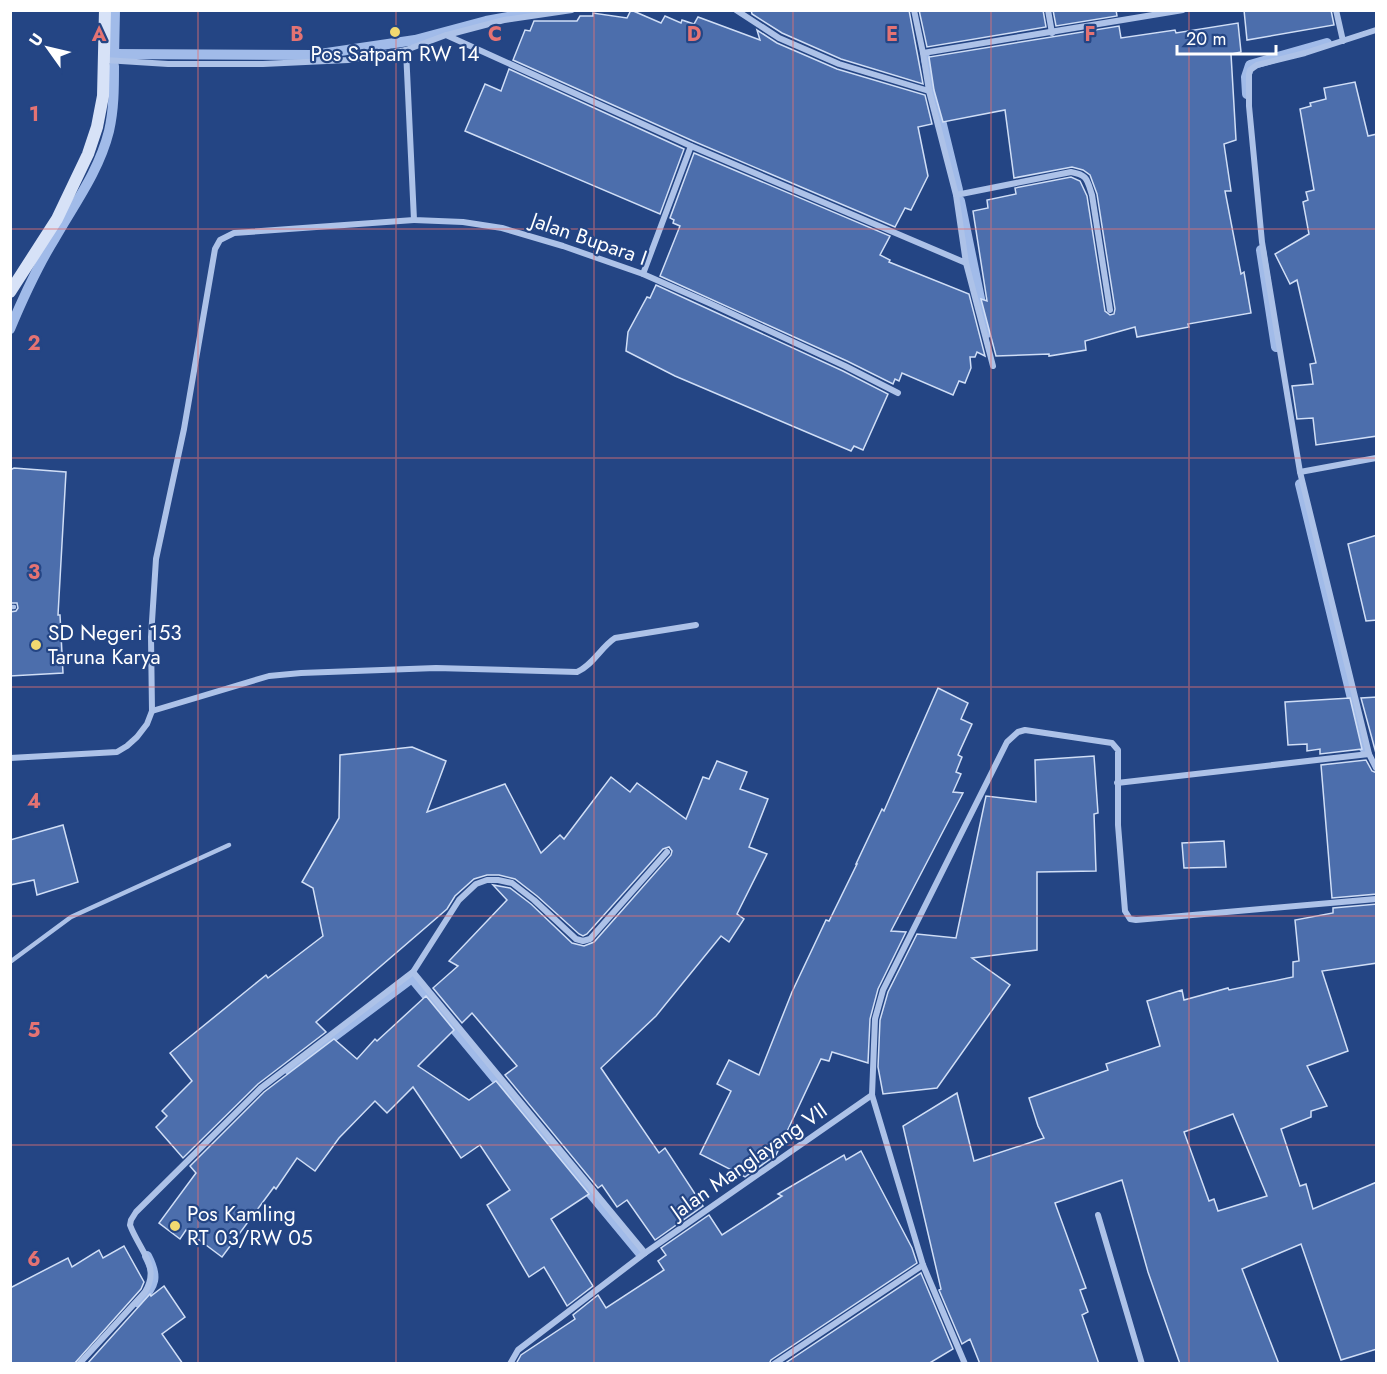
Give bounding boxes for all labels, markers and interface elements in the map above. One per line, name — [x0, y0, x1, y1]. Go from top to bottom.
north arrow — [18, 18, 78, 78]
scale bar — [1177, 18, 1276, 56]
text: A — [91, 20, 107, 49]
text: B — [290, 20, 304, 49]
text: C — [488, 20, 502, 49]
text: D — [687, 20, 701, 49]
text: E — [886, 20, 898, 49]
text: F — [1084, 20, 1096, 49]
marker: Pos Satpam RW 14 — [388, 25, 402, 39]
text: 20 m — [1186, 26, 1226, 52]
text: U — [23, 29, 49, 51]
place label: Pos Satpam RW 14 — [310, 39, 480, 69]
text: 1 — [29, 100, 39, 129]
street label: Jalan Bupara I — [524, 204, 651, 273]
text: 2 — [27, 329, 41, 358]
text: 3 — [28, 558, 40, 587]
place label: SD Negeri 153 Taruna Karya — [48, 618, 182, 672]
marker: SD Negeri 153 Taruna Karya — [29, 638, 43, 652]
text: 4 — [27, 787, 41, 816]
text: 5 — [28, 1016, 41, 1045]
street label: Jalan Manglayang VII — [662, 1096, 833, 1228]
place label: Pos Kamling RT 03/RW 05 — [187, 1199, 313, 1253]
marker: Pos Kamling RT 03/RW 05 — [168, 1219, 182, 1233]
text: 6 — [27, 1245, 41, 1274]

